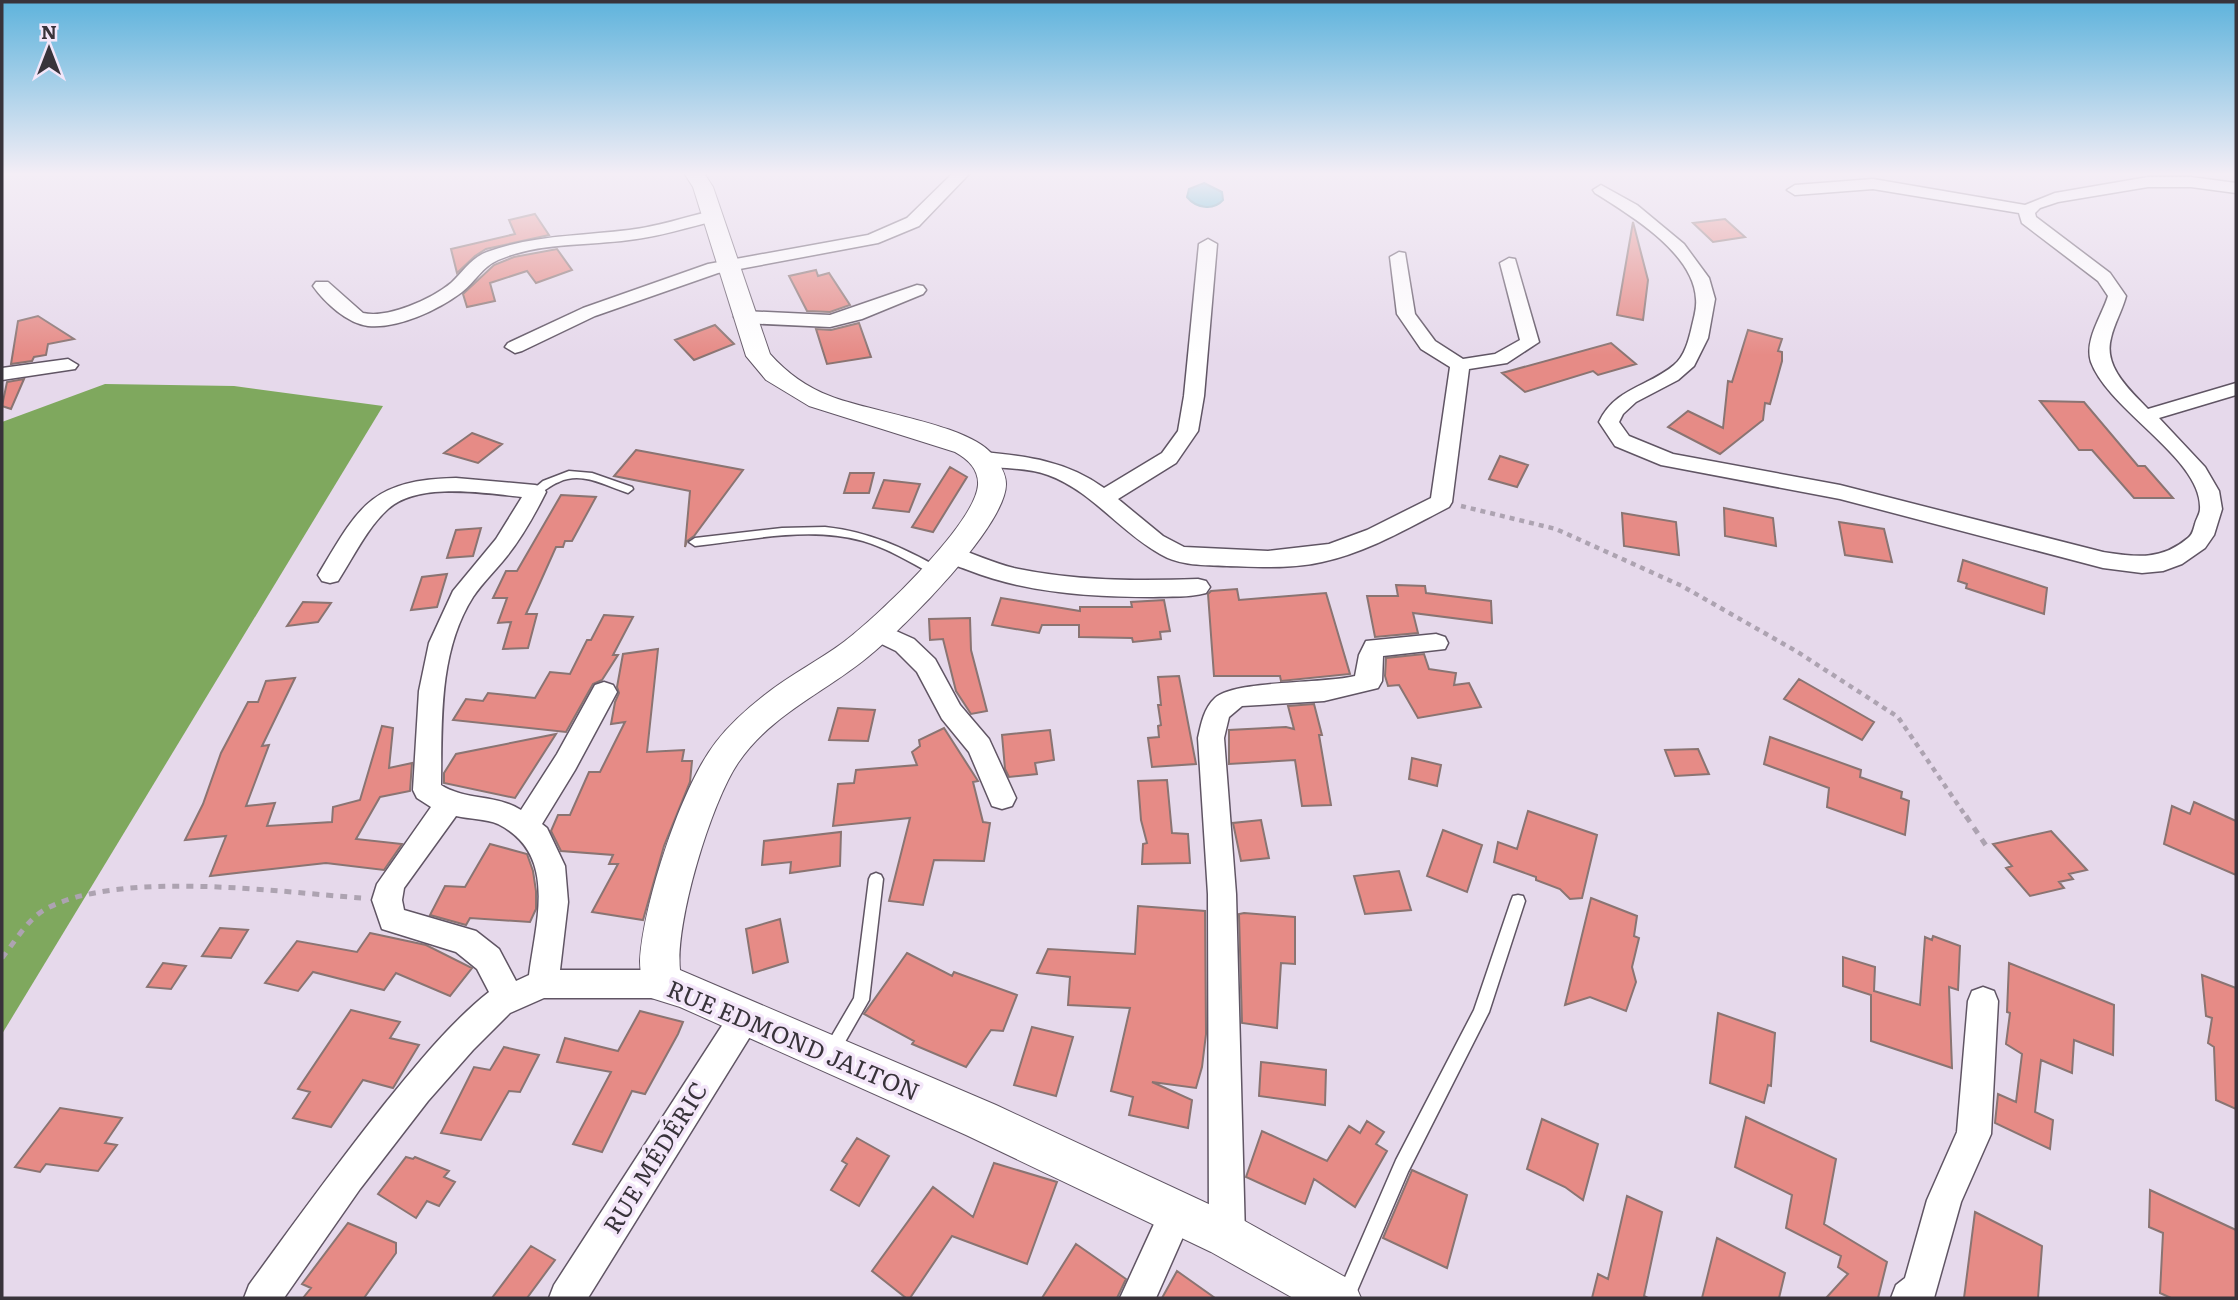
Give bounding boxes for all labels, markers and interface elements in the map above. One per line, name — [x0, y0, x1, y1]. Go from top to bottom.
north arrow — [14, 14, 84, 84]
text: N — [41, 17, 57, 45]
street label: RUE EDMOND JALTON — [662, 970, 926, 1108]
street label: RUE MÉDÉRIC — [593, 1074, 714, 1239]

